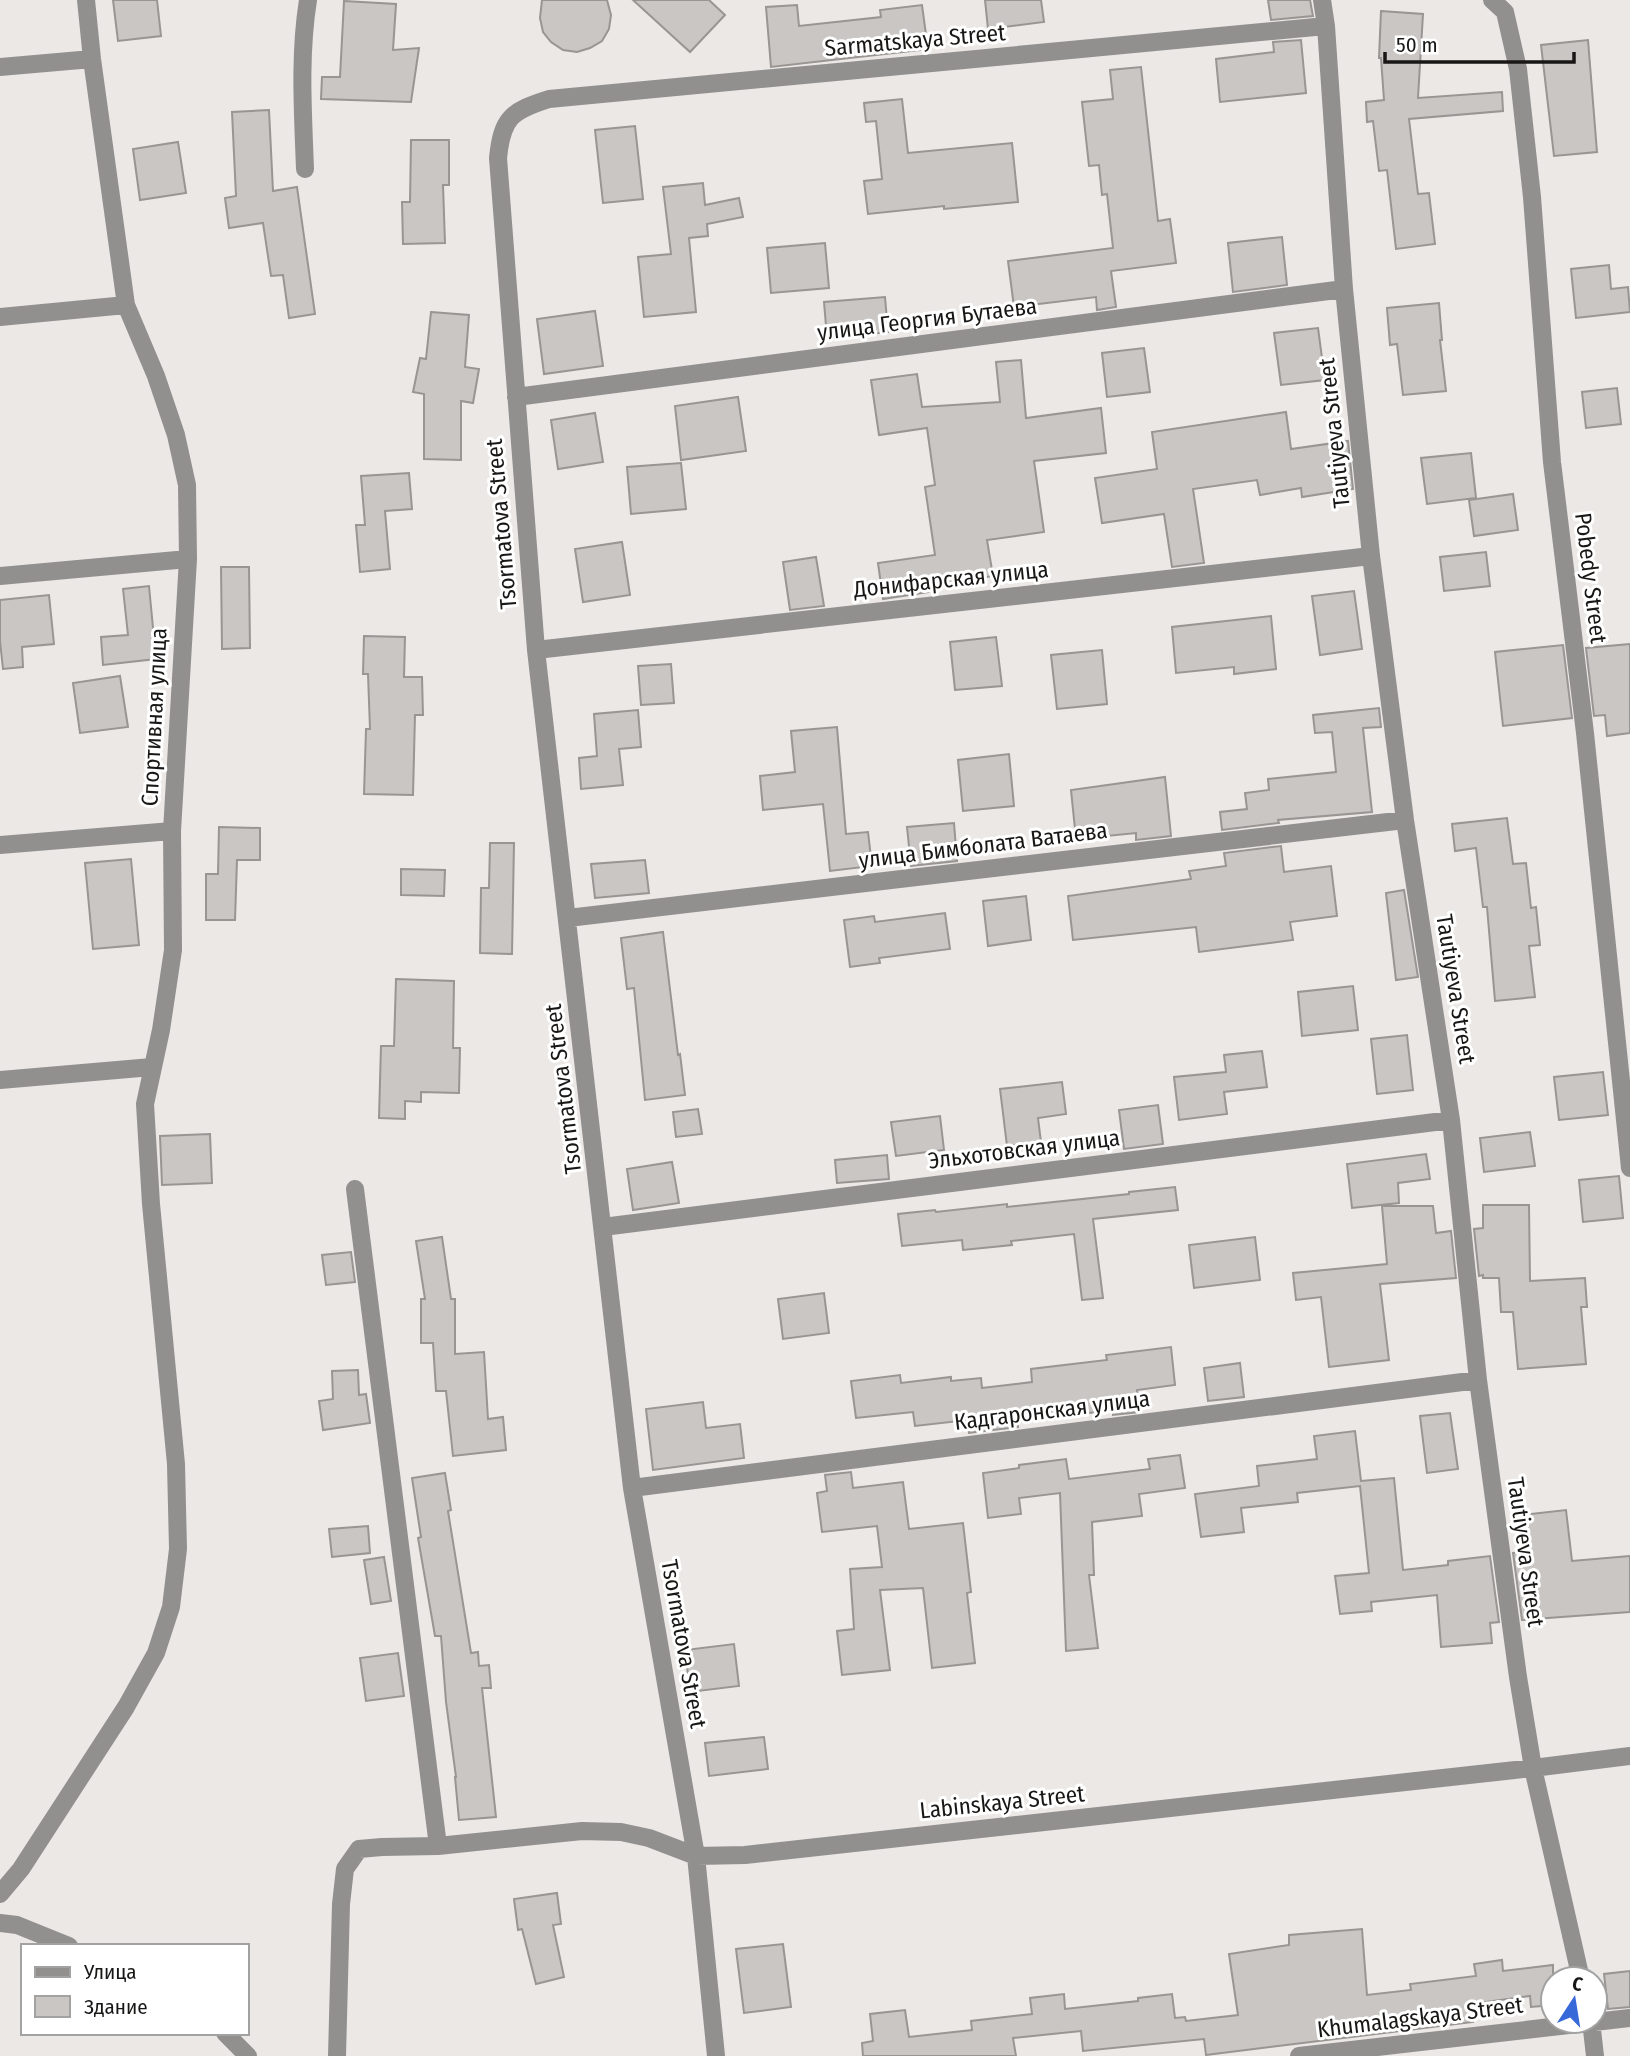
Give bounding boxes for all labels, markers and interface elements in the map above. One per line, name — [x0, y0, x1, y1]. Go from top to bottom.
street label: Sarmatskaya Street — [823, 18, 1007, 62]
scale bar — [1385, 21, 1574, 65]
text: 50 m — [1396, 32, 1438, 58]
street label: улица Георгия Бутаева — [816, 292, 1038, 346]
street label: Tautiyeva Street — [1312, 356, 1356, 509]
street label: Tsormatova Street — [480, 437, 522, 610]
street label: Pobedy Street — [1569, 511, 1613, 645]
street label: Донифарская улица — [851, 555, 1050, 603]
street label: Спортивная улица — [135, 627, 173, 807]
street label: улица Бимболата Ватаева — [857, 816, 1109, 874]
street label: Tautiyeva Street — [1430, 912, 1482, 1066]
street label: Tsormatova Street — [539, 1002, 587, 1175]
street label: Эльхотовская улица — [927, 1123, 1121, 1175]
street label: Кадгаронская улица — [953, 1384, 1151, 1436]
street label: Tautiyeva Street — [1502, 1475, 1550, 1629]
street label: Tsormatova Street — [655, 1557, 713, 1731]
street label: Labinskaya Street — [918, 1779, 1086, 1825]
legend — [21, 1944, 248, 2035]
text: Улица — [83, 1959, 137, 1985]
north arrow — [1539, 1965, 1609, 2035]
text: С — [1570, 1972, 1585, 1996]
street label: Khumalagskaya Street — [1316, 1990, 1525, 2044]
text: Здание — [84, 1994, 148, 2020]

